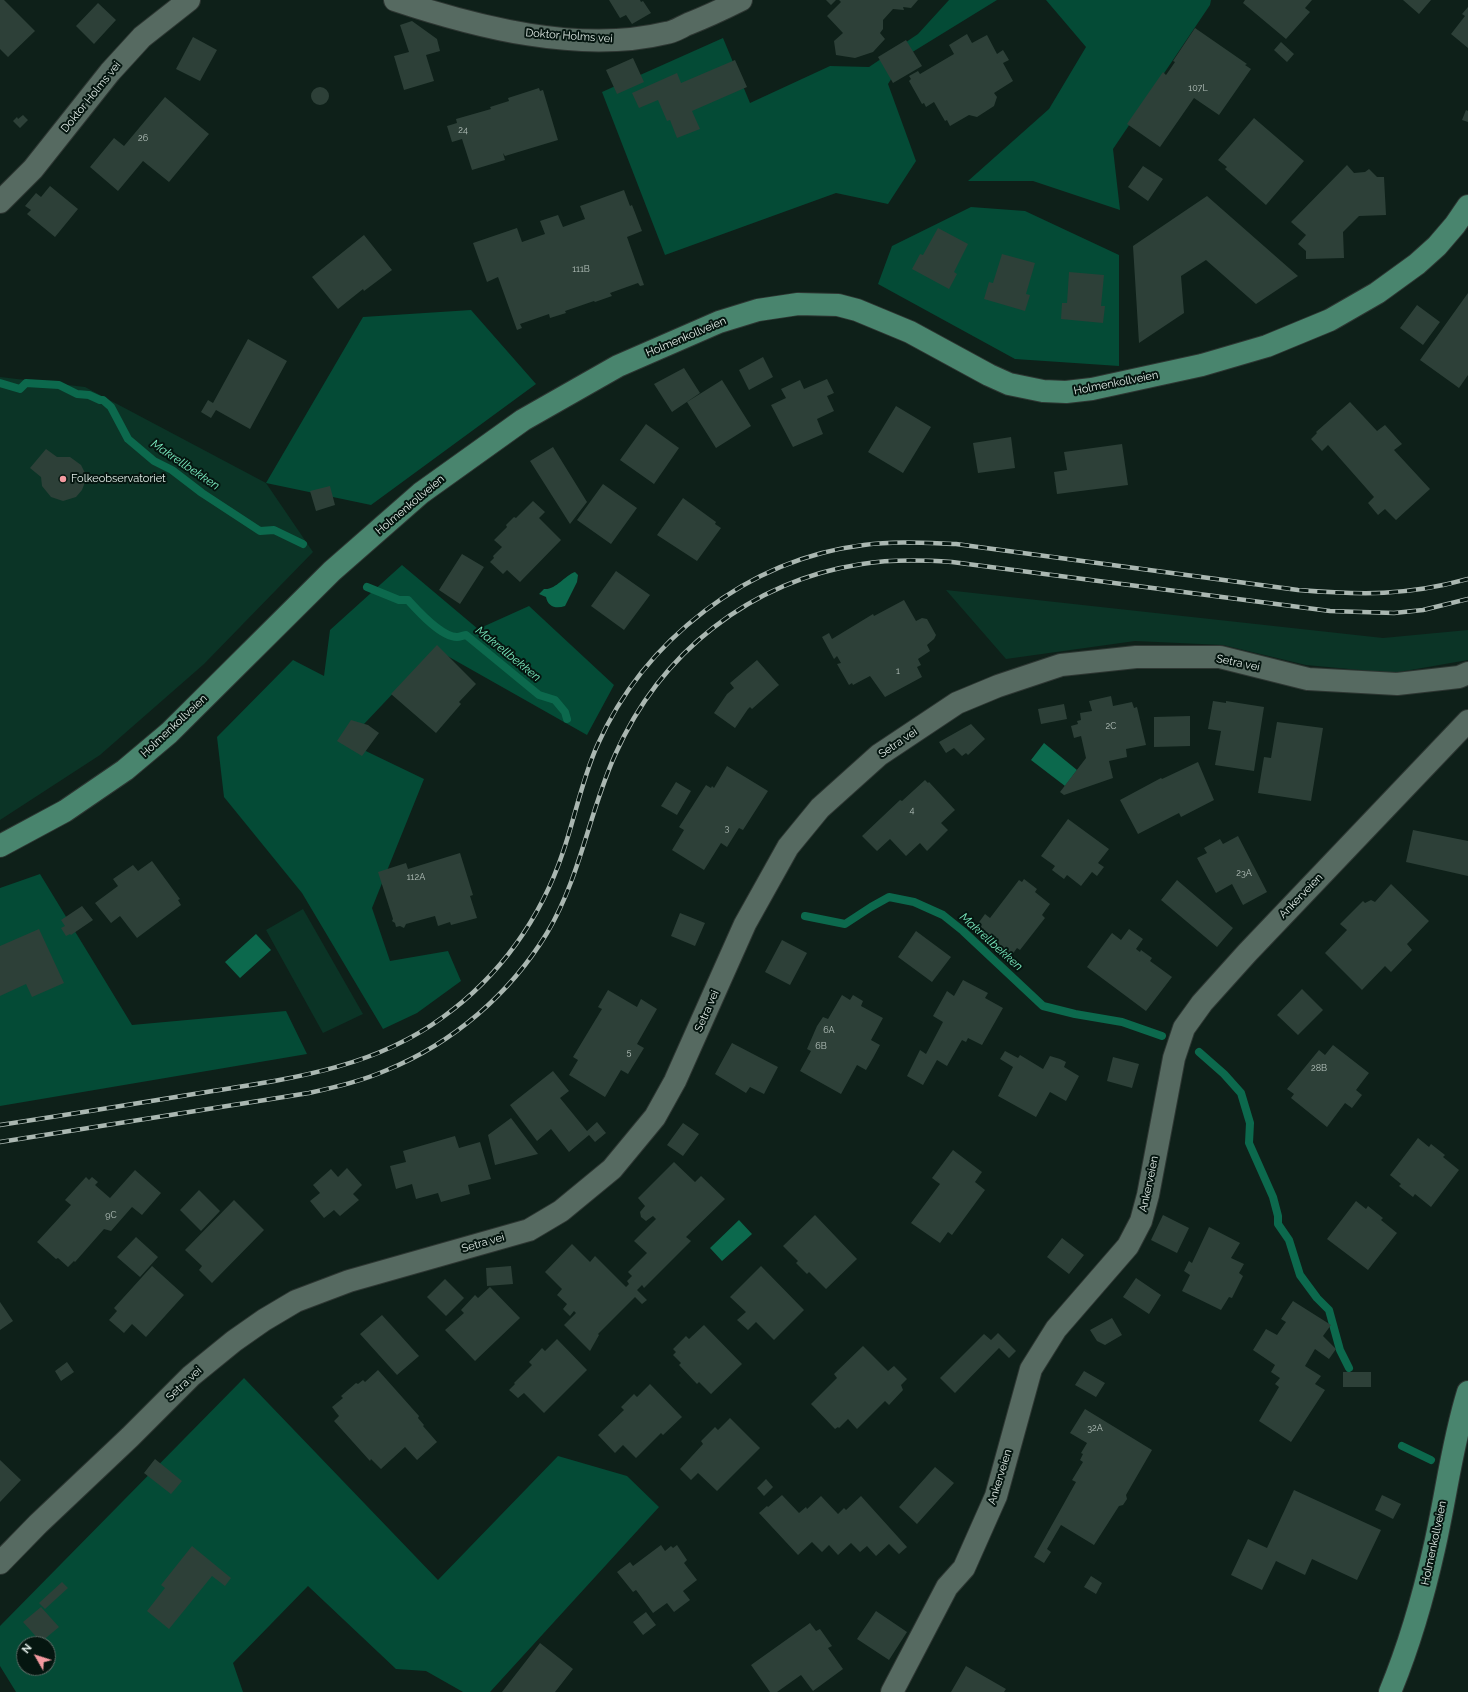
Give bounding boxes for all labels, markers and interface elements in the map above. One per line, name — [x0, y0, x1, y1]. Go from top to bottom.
street label: Doktor Holms vei — [525, 26, 613, 46]
street label: Doktor Holms vei — [58, 59, 124, 135]
house number: 107L — [1188, 83, 1208, 93]
house number: 24 — [458, 125, 468, 135]
house number: 26 — [138, 133, 148, 143]
house number: 111B — [572, 264, 590, 274]
street label: Holmenkollveien — [644, 314, 728, 360]
street label: Holmenkollveien — [1073, 368, 1159, 398]
water label: Makrellbekken — [148, 437, 222, 493]
place label: Folkeobservatoriet — [71, 472, 166, 486]
street label: Holmenkollveien — [373, 472, 447, 538]
marker: Folkeobservatoriet — [58, 474, 68, 484]
water label: Makrellbekken — [472, 623, 544, 685]
street label: Setra vei — [1215, 652, 1261, 674]
house number: 1 — [896, 666, 900, 676]
street label: Holmenkollveien — [138, 692, 210, 760]
house number: 2C — [1106, 721, 1116, 731]
street label: Setra vei — [876, 725, 920, 761]
house number: 4 — [910, 805, 914, 815]
house number: 3 — [725, 823, 729, 833]
house number: 23A — [1236, 868, 1252, 878]
street label: Ankerveien — [1276, 871, 1326, 921]
house number: 112A — [407, 872, 425, 882]
water label: Makrellbekken — [957, 910, 1025, 974]
street label: Setra vei — [692, 988, 722, 1034]
house number: 6A — [823, 1025, 835, 1035]
house number: 6B — [815, 1041, 827, 1051]
house number: 5 — [627, 1047, 631, 1057]
house number: 28B — [1311, 1063, 1327, 1073]
street label: Ankerveien — [1137, 1155, 1161, 1213]
house number: 9C — [105, 1210, 117, 1220]
street label: Setra vei — [460, 1231, 506, 1255]
street label: Setra vei — [163, 1364, 205, 1404]
house number: 32A — [1087, 1423, 1103, 1433]
street label: Ankerveien — [985, 1448, 1015, 1506]
street label: Holmenkollveien — [1419, 1500, 1449, 1586]
north arrow — [16, 1636, 56, 1676]
text: N — [19, 1641, 35, 1656]

